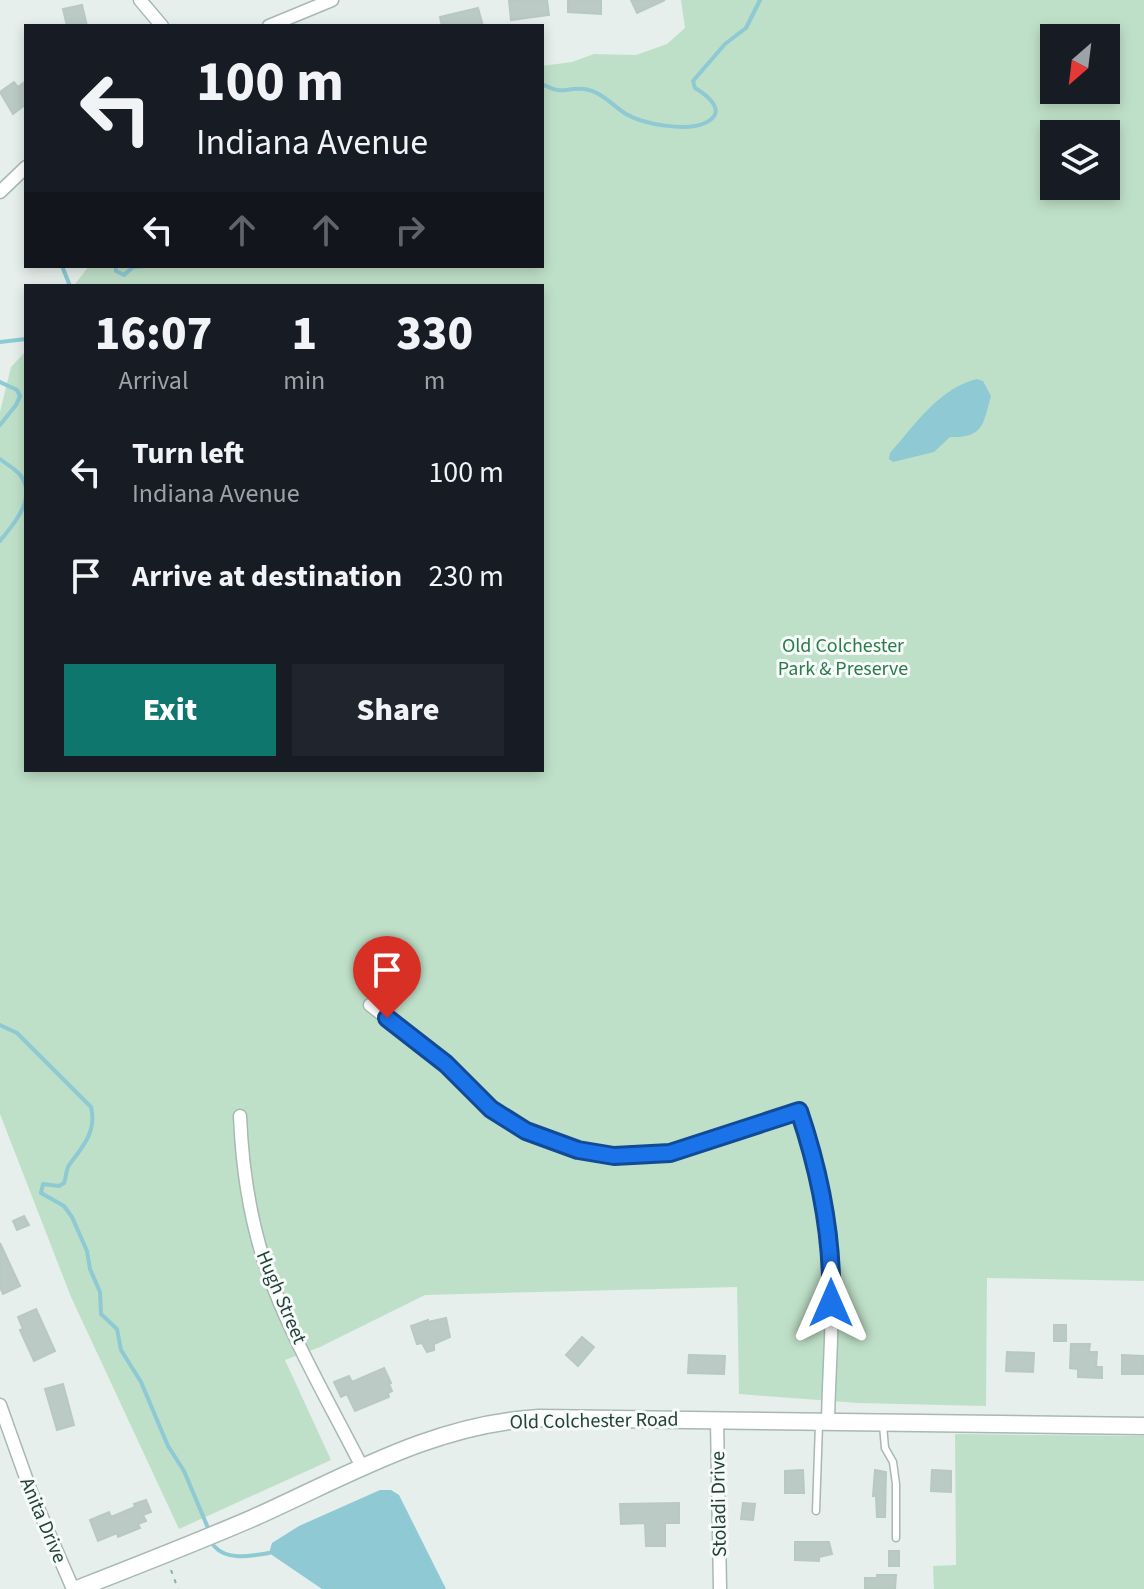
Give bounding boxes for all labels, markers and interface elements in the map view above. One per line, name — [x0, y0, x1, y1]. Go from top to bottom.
north arrow — [1040, 24, 1120, 104]
map controls — [1040, 24, 1120, 200]
text: 100 m — [196, 43, 344, 122]
icon: left — [64, 56, 168, 160]
text: Indiana Avenue — [196, 117, 428, 168]
button: layers — [1040, 120, 1120, 200]
icon: left — [136, 208, 180, 252]
icon: ahead — [220, 208, 264, 252]
icon: ahead — [304, 208, 348, 252]
icon: right — [388, 208, 432, 252]
text: 16:07 — [95, 300, 212, 368]
text: 1 — [291, 300, 317, 368]
text: 330 — [396, 300, 473, 368]
text: Arrival — [119, 362, 189, 399]
text: min — [283, 362, 325, 399]
text: m — [424, 362, 445, 399]
text: Turn left — [132, 432, 244, 475]
icon: left — [64, 450, 108, 494]
text: 100 m — [428, 451, 504, 494]
text: Indiana Avenue — [132, 475, 300, 512]
icon: arrive — [64, 554, 108, 598]
text: Arrive at destination — [132, 555, 402, 598]
text: 230 m — [428, 555, 504, 598]
park label: Old Colchester Park & Preserve — [778, 632, 908, 683]
button: Exit — [64, 664, 276, 756]
button: Share — [292, 664, 504, 756]
pin — [353, 936, 421, 1018]
icon: arrive — [365, 948, 409, 992]
street label: Hugh Street — [249, 1246, 313, 1349]
position arrow — [789, 1261, 873, 1345]
street label: Old Colchester Road — [509, 1406, 679, 1436]
street label: Stoladi Drive — [704, 1451, 734, 1557]
street label: Anita Drive — [13, 1473, 74, 1568]

